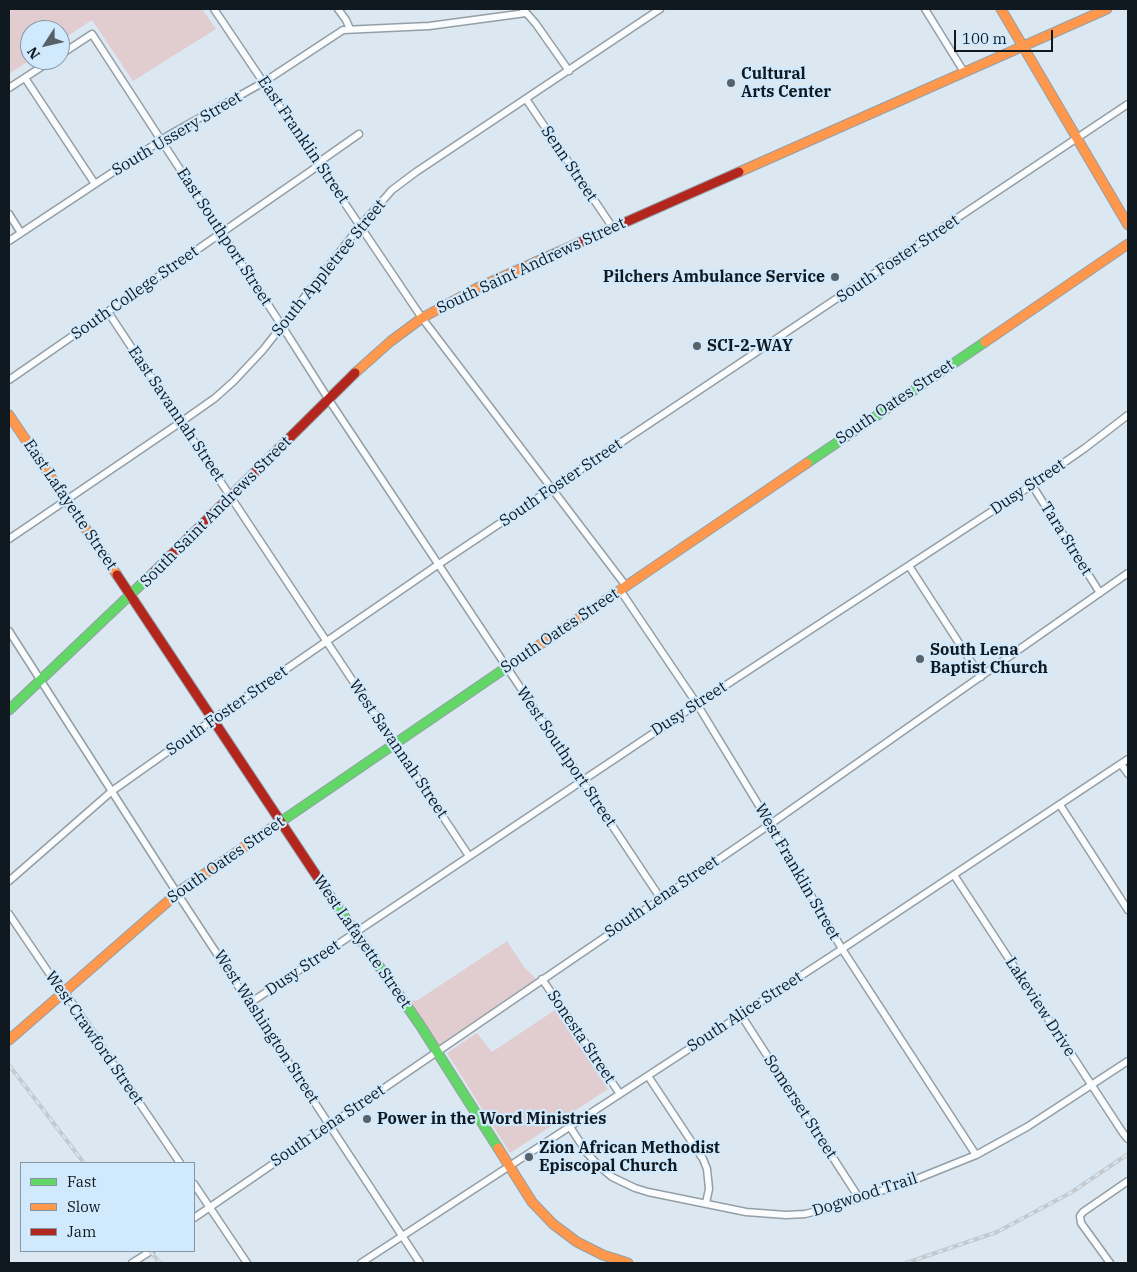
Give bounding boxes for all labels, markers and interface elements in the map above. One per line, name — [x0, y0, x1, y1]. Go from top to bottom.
north arrow — [20, 20, 70, 70]
scale bar — [957, 20, 1056, 52]
text: 100 m — [962, 29, 1007, 48]
text: N — [23, 43, 44, 63]
place label: Cultural Arts Center — [741, 64, 831, 102]
street label: East Franklin Street — [253, 73, 353, 207]
marker: Cultural Arts Center — [725, 77, 737, 89]
street label: South Ussery Street — [109, 88, 245, 180]
street label: Senn Street — [537, 123, 601, 205]
street label: East Southport Street — [172, 164, 276, 310]
street label: South Appletree Street — [268, 196, 390, 340]
street label: South Foster Street — [833, 211, 963, 307]
street label: South Saint Andrews Street — [434, 214, 628, 318]
street label: South College Street — [68, 242, 202, 344]
place label: Pilchers Ambulance Service — [603, 267, 825, 287]
marker: Pilchers Ambulance Service — [829, 271, 841, 283]
place label: SCI-2-WAY — [707, 336, 793, 356]
marker: SCI-2-WAY — [691, 340, 703, 352]
street label: East Savannah Street — [124, 343, 228, 485]
street label: South Oates Street — [832, 355, 958, 449]
street label: South Saint Andrews Street — [136, 432, 296, 592]
street label: South Foster Street — [496, 435, 626, 531]
street label: East Lafayette Street — [19, 436, 121, 574]
street label: Dusy Street — [987, 455, 1069, 519]
street label: Tara Street — [1036, 499, 1096, 579]
street label: South Oates Street — [497, 584, 623, 678]
place label: South Lena Baptist Church — [930, 640, 1048, 678]
marker: South Lena Baptist Church — [914, 653, 926, 665]
street label: South Foster Street — [163, 662, 291, 760]
street label: West Savannah Street — [344, 676, 452, 822]
street label: Dusy Street — [648, 677, 730, 741]
street label: West Southport Street — [512, 683, 620, 831]
street label: West Franklin Street — [750, 800, 844, 944]
street label: South Oates Street — [164, 812, 288, 908]
street label: South Lena Street — [601, 852, 723, 942]
street label: West Lafayette Street — [309, 872, 415, 1012]
street label: Dusy Street — [262, 936, 344, 1000]
street label: West Washington Street — [209, 947, 323, 1107]
street label: Lakeview Drive — [1001, 954, 1079, 1060]
street label: West Crawford Street — [41, 968, 147, 1108]
street label: South Alice Street — [684, 968, 806, 1056]
street label: Sonesta Street — [543, 987, 619, 1087]
street label: Somerset Street — [759, 1051, 841, 1163]
street label: South Lena Street — [267, 1081, 389, 1171]
place label: Power in the Word Ministries — [377, 1109, 606, 1129]
marker: Power in the Word Ministries — [361, 1113, 373, 1125]
place label: Zion African Methodist Episcopal Church — [539, 1138, 720, 1176]
marker: Zion African Methodist Episcopal Church — [523, 1151, 535, 1163]
legend — [20, 1162, 195, 1252]
street label: Dogwood Trail — [810, 1169, 920, 1221]
text: Fast — [67, 1172, 97, 1191]
text: Slow — [67, 1197, 100, 1216]
text: Jam — [67, 1222, 96, 1241]

